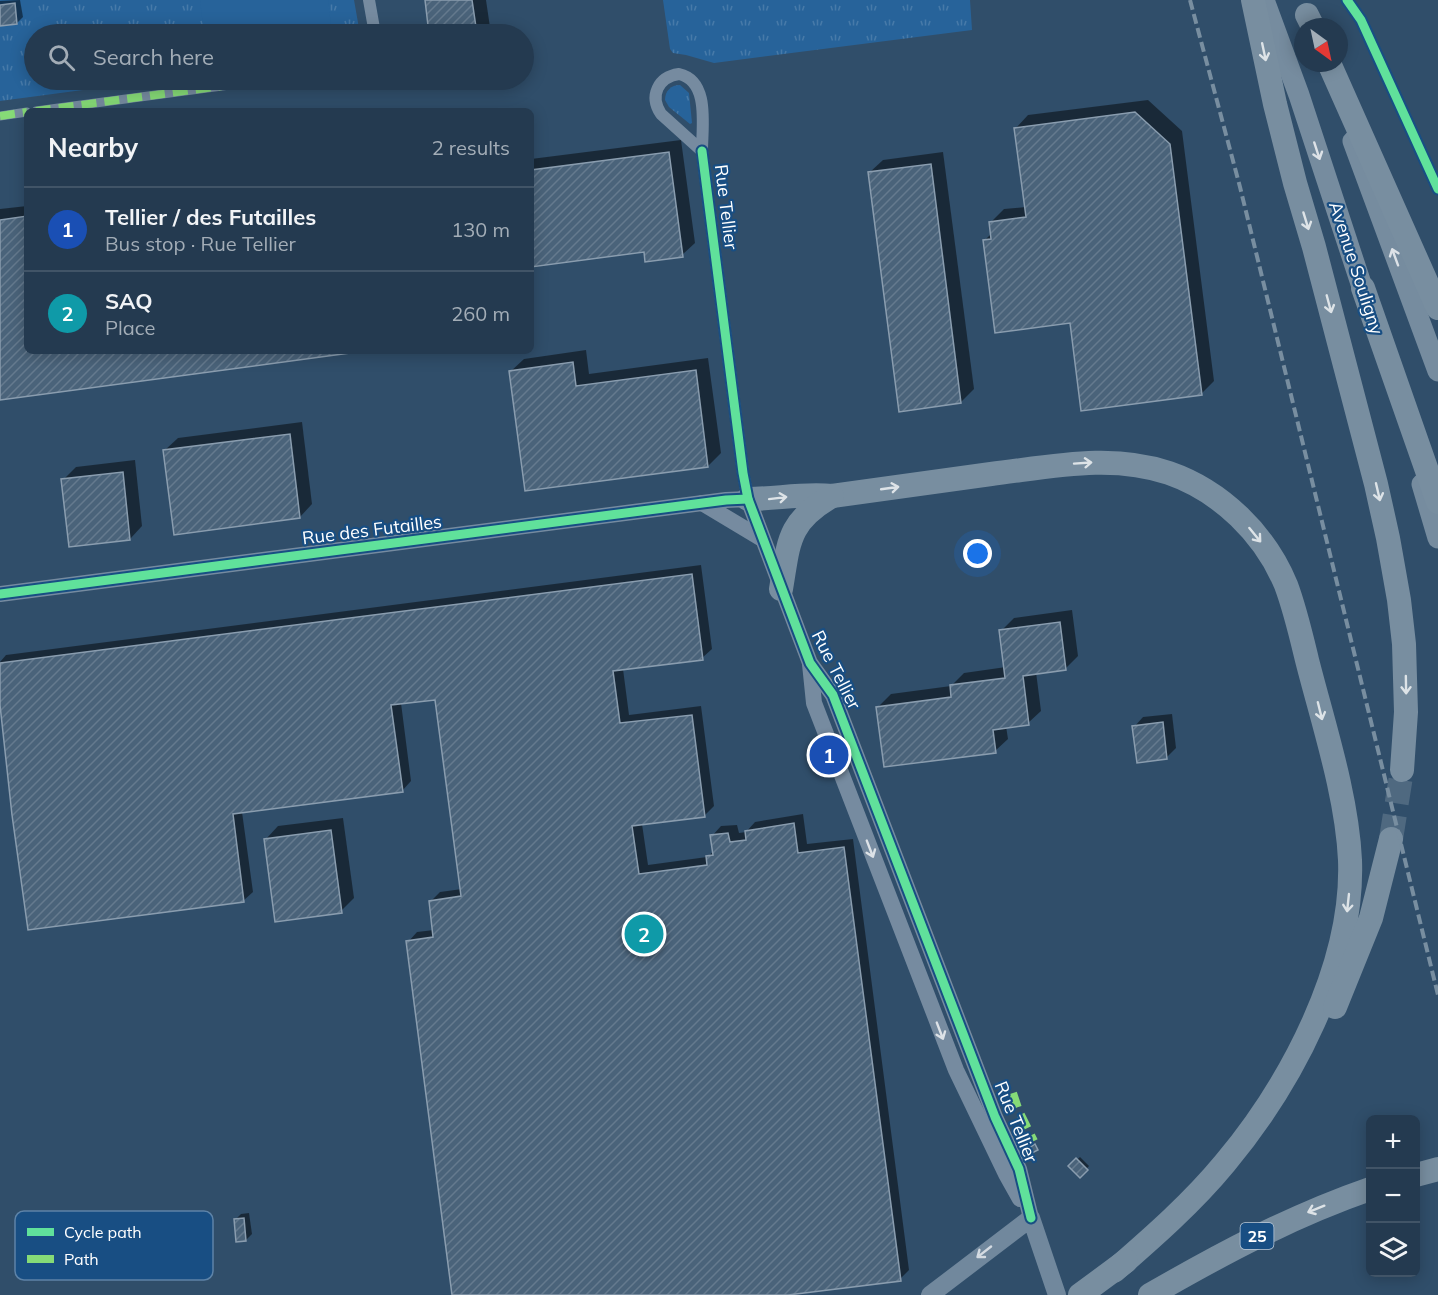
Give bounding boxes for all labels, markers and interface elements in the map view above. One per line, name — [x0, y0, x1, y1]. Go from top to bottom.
north arrow — [1294, 18, 1348, 72]
search box — [24, 24, 534, 90]
icon: search — [45, 41, 78, 74]
one-way arrow — [1259, 42, 1270, 61]
text: Search here — [93, 43, 214, 71]
text: Nearby — [48, 131, 138, 164]
text: 2 results — [432, 135, 510, 160]
one-way arrow — [1313, 141, 1324, 159]
street label: Rue Tellier — [710, 163, 743, 251]
street label: Avenue Souligny — [1324, 198, 1389, 338]
text: Tellier / des Futailles — [105, 203, 316, 231]
one-way arrow — [1302, 211, 1313, 230]
text: 1 — [62, 217, 74, 242]
text: 130 m — [451, 217, 510, 242]
text: Bus stop · Rue Tellier — [105, 231, 296, 256]
one-way arrow — [1388, 249, 1399, 267]
text: SAQ — [105, 287, 153, 315]
one-way arrow — [1324, 294, 1335, 313]
text: 2 — [62, 301, 74, 326]
text: 260 m — [451, 301, 510, 326]
text: Place — [105, 315, 155, 340]
one-way arrow — [1072, 457, 1092, 468]
one-way arrow — [879, 483, 899, 494]
one-way arrow — [1373, 483, 1385, 502]
one-way arrow — [768, 492, 788, 503]
street label: Rue des Futailles — [301, 510, 443, 549]
one-way arrow — [1249, 527, 1262, 543]
your location — [963, 539, 992, 568]
street label: Rue Tellier — [807, 626, 866, 714]
one-way arrow — [1400, 674, 1411, 694]
one-way arrow — [1315, 702, 1327, 721]
pin: 1 — [810, 732, 848, 777]
one-way arrow — [866, 839, 877, 858]
one-way arrow — [1342, 893, 1353, 912]
pin: 2 — [624, 912, 664, 956]
one-way arrow — [936, 1021, 947, 1040]
street label: Rue Tellier — [990, 1078, 1043, 1166]
map controls — [1366, 1115, 1420, 1277]
button: + — [1366, 1115, 1420, 1169]
button: − — [1366, 1169, 1420, 1223]
one-way arrow — [1307, 1204, 1325, 1215]
legend — [15, 1211, 213, 1280]
text: Cycle path — [64, 1222, 142, 1242]
road number: 25 — [1240, 1223, 1274, 1249]
button: layers — [1366, 1223, 1420, 1277]
one-way arrow — [976, 1246, 992, 1259]
text: Path — [64, 1249, 99, 1269]

